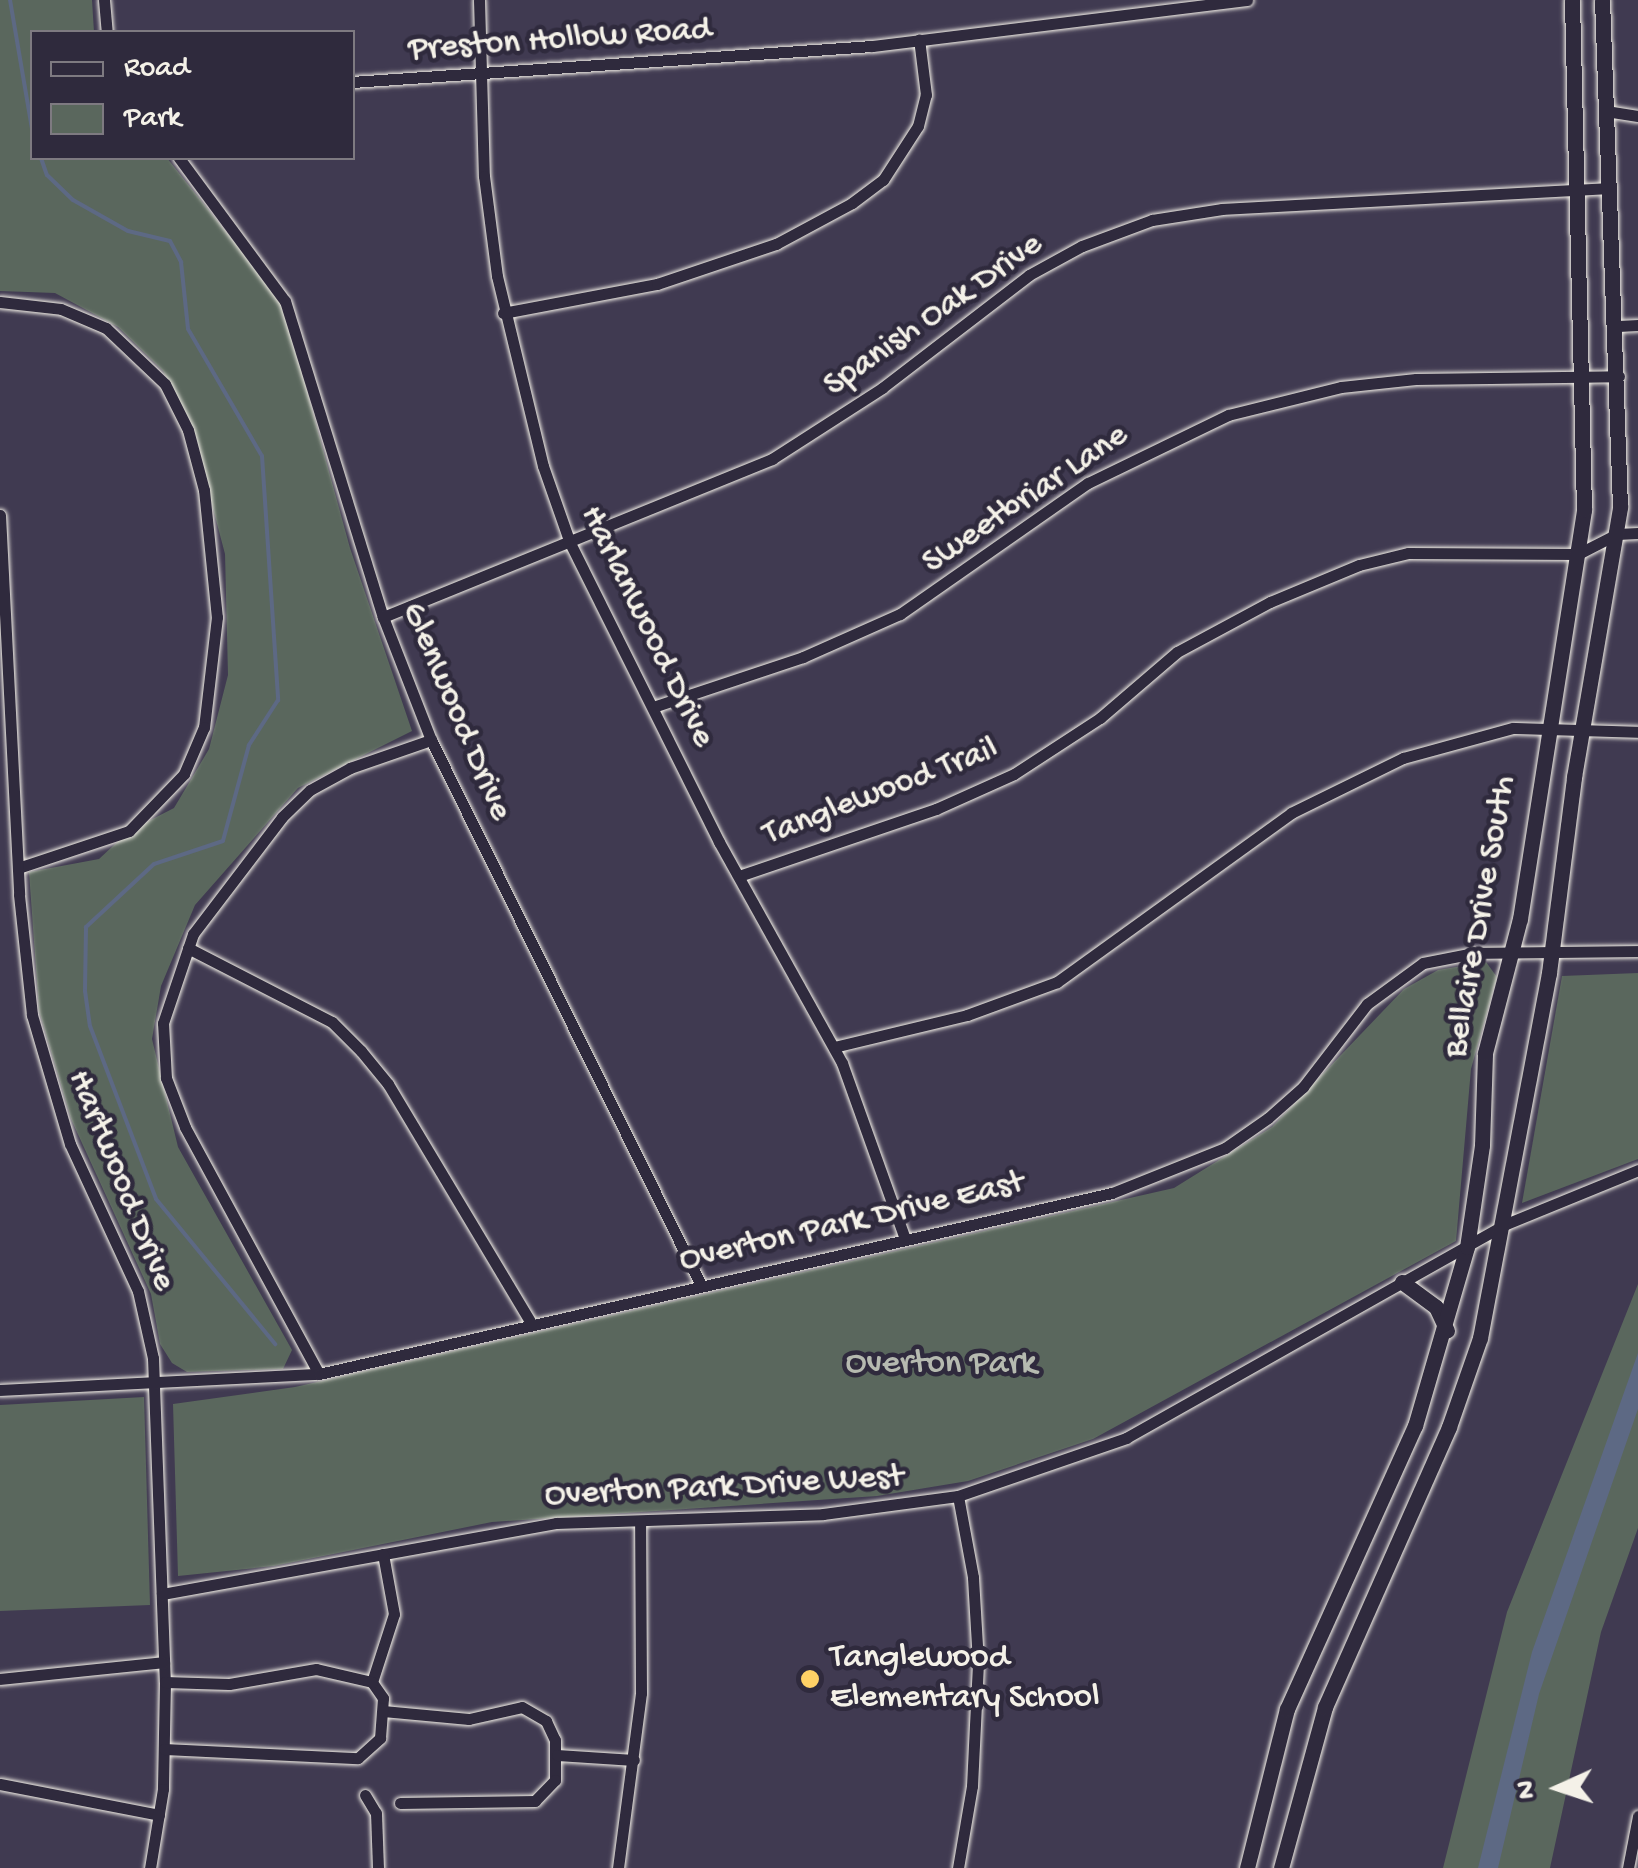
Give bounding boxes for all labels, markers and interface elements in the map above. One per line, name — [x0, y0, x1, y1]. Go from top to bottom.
street label: Preston Hollow Road — [407, 9, 713, 73]
legend — [30, 30, 355, 160]
text: Road — [124, 52, 190, 87]
text: Park — [124, 102, 181, 137]
street label: Spanish Oak Drive — [816, 225, 1052, 407]
street label: Sweetbriar Lane — [915, 416, 1137, 584]
street label: Harlanwood Drive — [569, 499, 723, 755]
street label: Glenwood Drive — [390, 597, 520, 827]
street label: Tanglewood Trail — [758, 729, 1004, 857]
street label: Bellaire Drive South — [1437, 773, 1527, 1061]
street label: Hartwood Drive — [57, 1064, 183, 1298]
street label: Overton Park Drive East — [676, 1163, 1028, 1283]
park label: Overton Park — [845, 1344, 1037, 1386]
street label: Overton Park Drive West — [544, 1458, 904, 1518]
place label: Tanglewood Elementary School — [830, 1638, 1100, 1720]
marker: Tanglewood Elementary School — [799, 1668, 821, 1690]
north arrow — [1508, 1738, 1608, 1838]
text: N — [1511, 1780, 1544, 1800]

